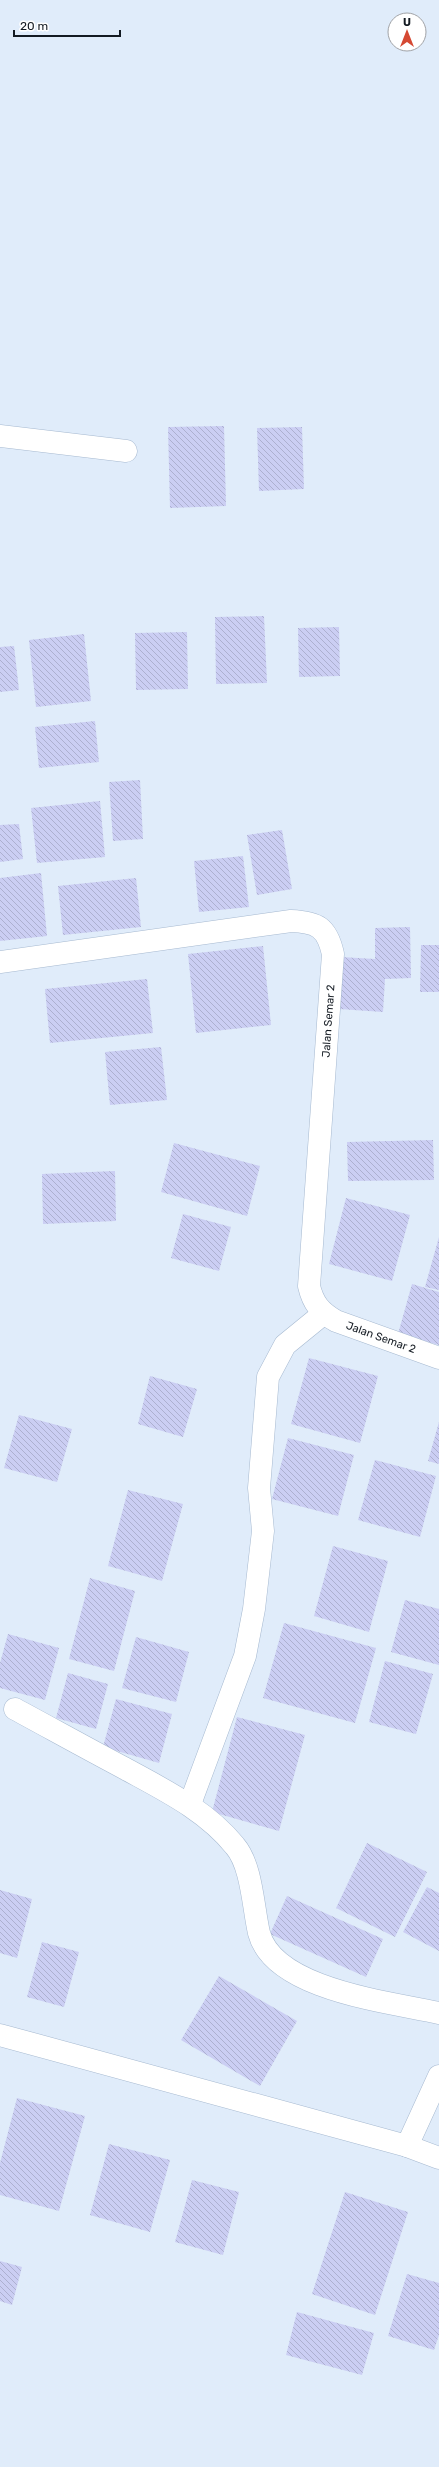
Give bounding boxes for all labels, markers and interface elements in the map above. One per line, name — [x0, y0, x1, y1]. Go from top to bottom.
scale bar — [14, 12, 120, 38]
north arrow — [387, 12, 427, 52]
text: U — [403, 16, 411, 29]
text: 20 m — [20, 19, 48, 33]
street label: Jalan Semar 2 — [319, 984, 338, 1058]
street label: Jalan Semar 2 — [344, 1319, 417, 1356]

